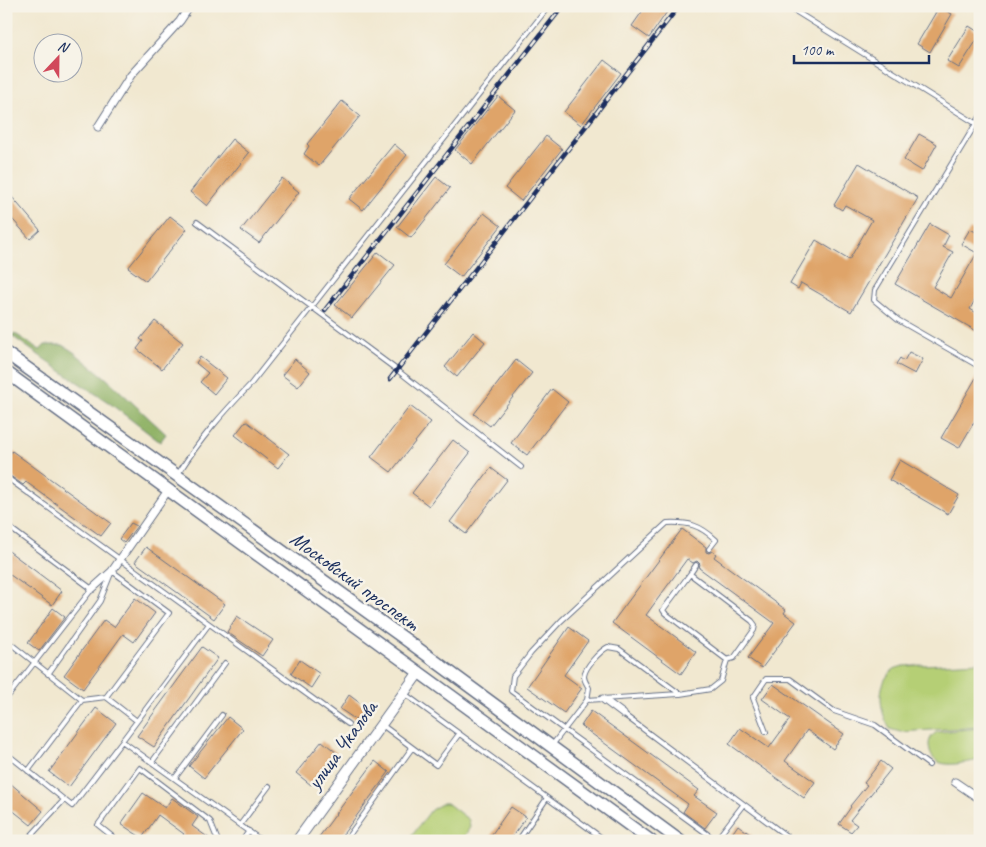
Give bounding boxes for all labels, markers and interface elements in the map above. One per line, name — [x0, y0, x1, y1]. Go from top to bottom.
north arrow — [32, 32, 82, 82]
scale bar — [794, 32, 928, 64]
text: N — [55, 37, 72, 57]
text: 100 m — [801, 41, 835, 60]
street label: Московский проспект — [285, 525, 426, 637]
street label: улица Чкалова — [300, 694, 384, 796]

